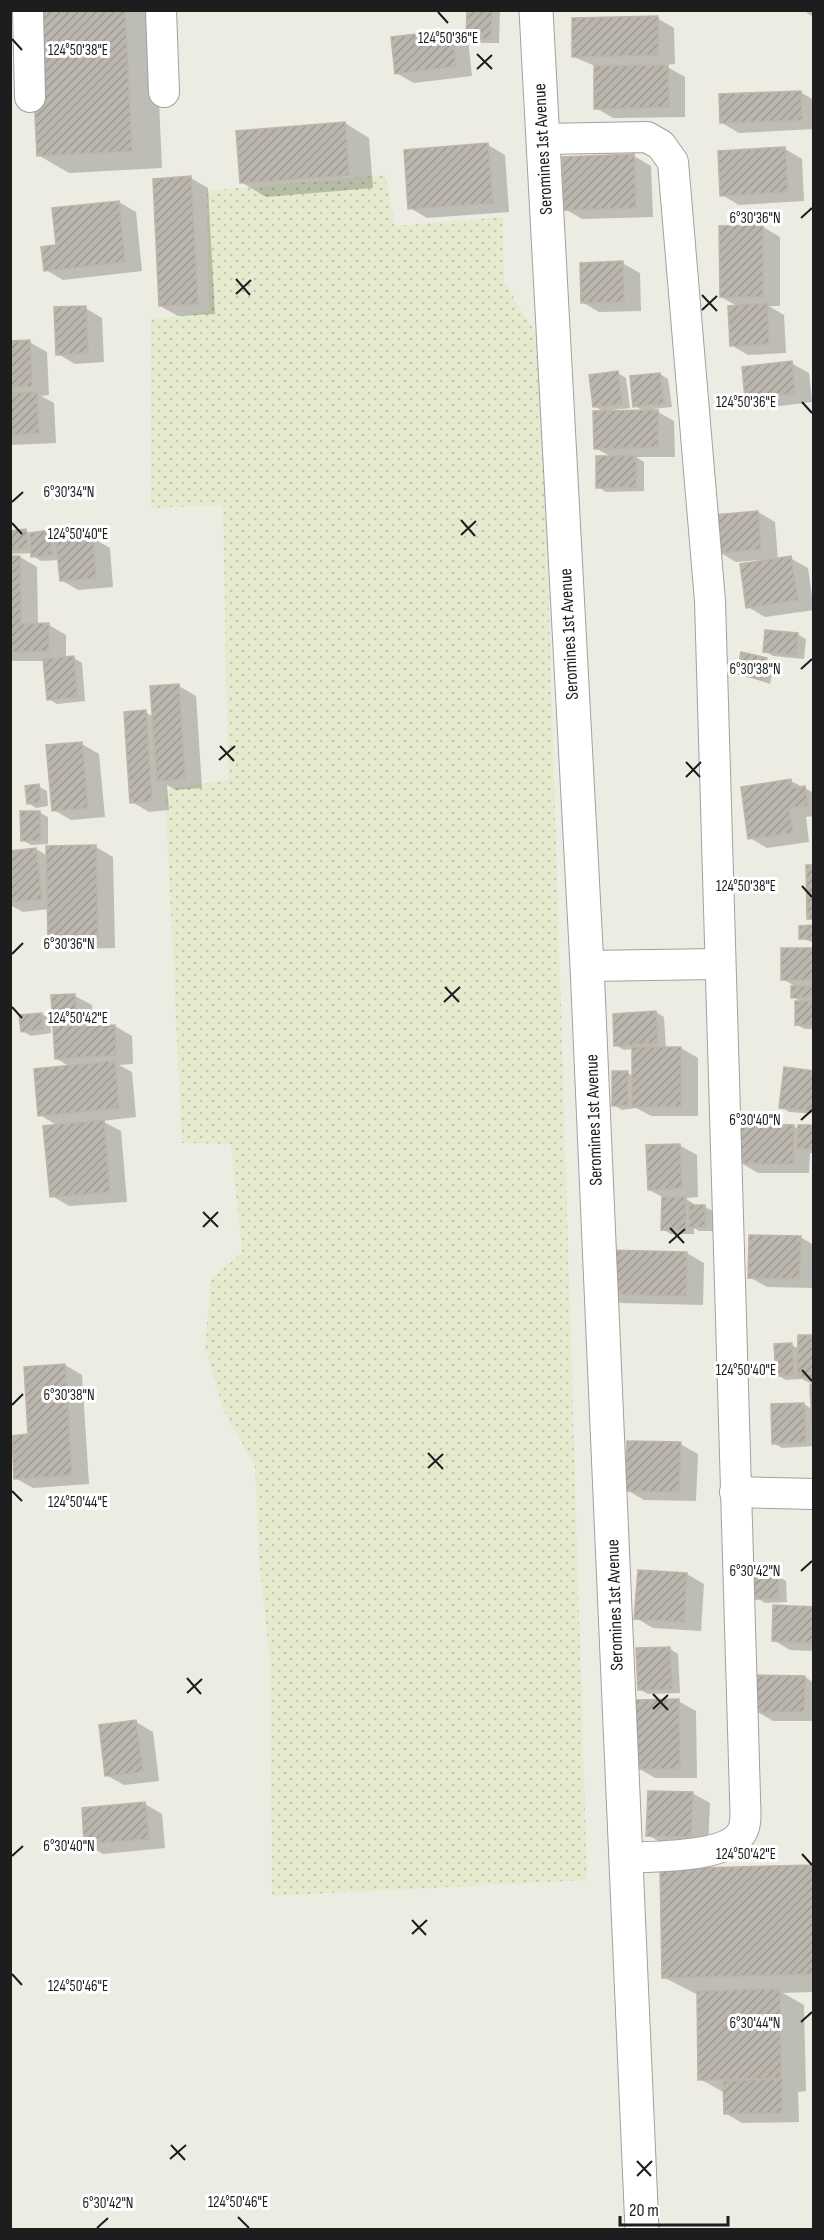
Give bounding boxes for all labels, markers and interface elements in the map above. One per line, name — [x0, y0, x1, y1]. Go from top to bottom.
text: 124°50'36"E — [418, 29, 478, 48]
text: 124°50'38"E — [48, 41, 108, 60]
street label: Seromines 1st Avenue — [529, 83, 557, 215]
text: 6°30'36"N — [729, 209, 781, 228]
text: 124°50'36"E — [716, 393, 776, 412]
text: 6°30'34"N — [44, 483, 95, 502]
text: 124°50'40"E — [48, 525, 108, 544]
street label: Seromines 1st Avenue — [555, 568, 583, 700]
text: 6°30'38"N — [729, 660, 781, 679]
text: 124°50'38"E — [716, 877, 776, 896]
text: 6°30'36"N — [43, 935, 95, 954]
text: 124°50'42"E — [48, 1009, 108, 1028]
street label: Seromines 1st Avenue — [581, 1054, 607, 1186]
text: 6°30'40"N — [729, 1111, 781, 1130]
text: 124°50'40"E — [716, 1361, 776, 1380]
text: 6°30'38"N — [43, 1386, 95, 1405]
text: 124°50'44"E — [48, 1493, 108, 1512]
street label: Seromines 1st Avenue — [602, 1539, 628, 1671]
text: 6°30'42"N — [730, 1562, 780, 1581]
text: 6°30'40"N — [43, 1837, 95, 1856]
text: 124°50'42"E — [716, 1845, 776, 1864]
text: 124°50'46"E — [48, 1977, 108, 1996]
text: 6°30'44"N — [729, 2014, 781, 2033]
scale bar — [620, 2189, 728, 2227]
text: 124°50'46"E — [208, 2193, 268, 2212]
text: 6°30'42"N — [83, 2194, 133, 2213]
text: 20 m — [629, 2200, 659, 2221]

